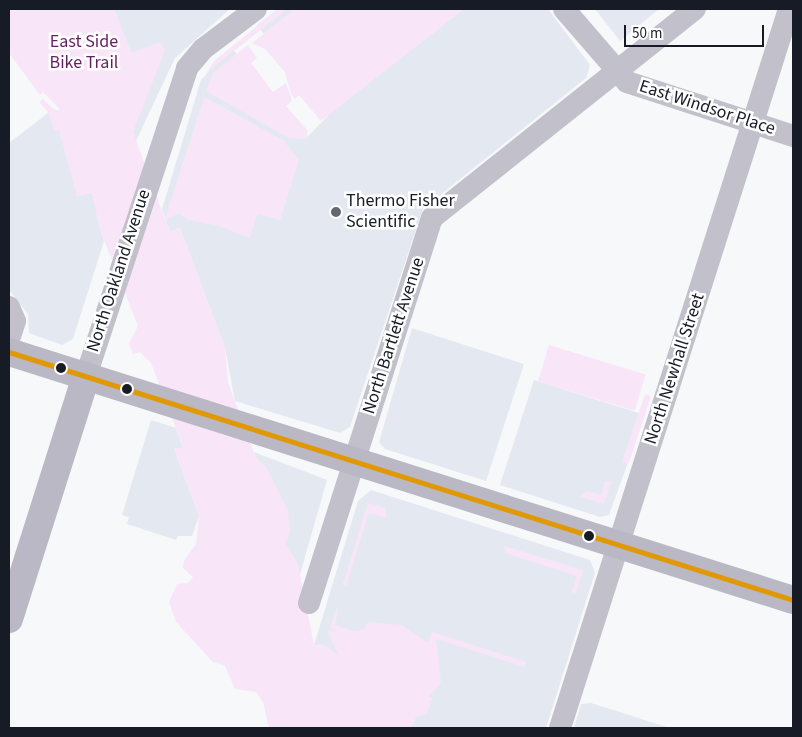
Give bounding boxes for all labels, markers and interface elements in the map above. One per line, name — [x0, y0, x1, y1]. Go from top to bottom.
scale bar — [627, 15, 767, 47]
text: 50 m — [632, 23, 662, 44]
park label: East Side Bike Trail — [50, 32, 118, 74]
street label: East Windsor Place — [636, 76, 778, 140]
street label: North Oakland Avenue — [83, 187, 155, 355]
place label: Thermo Fisher Scientific — [346, 191, 455, 233]
marker: Thermo Fisher Scientific — [330, 206, 342, 218]
street label: North Bartlett Avenue — [358, 255, 430, 417]
street label: North Newhall Street — [640, 291, 710, 447]
unlabelled marker — [56, 363, 66, 373]
unlabelled marker — [122, 384, 132, 394]
unlabelled marker — [584, 531, 594, 541]

